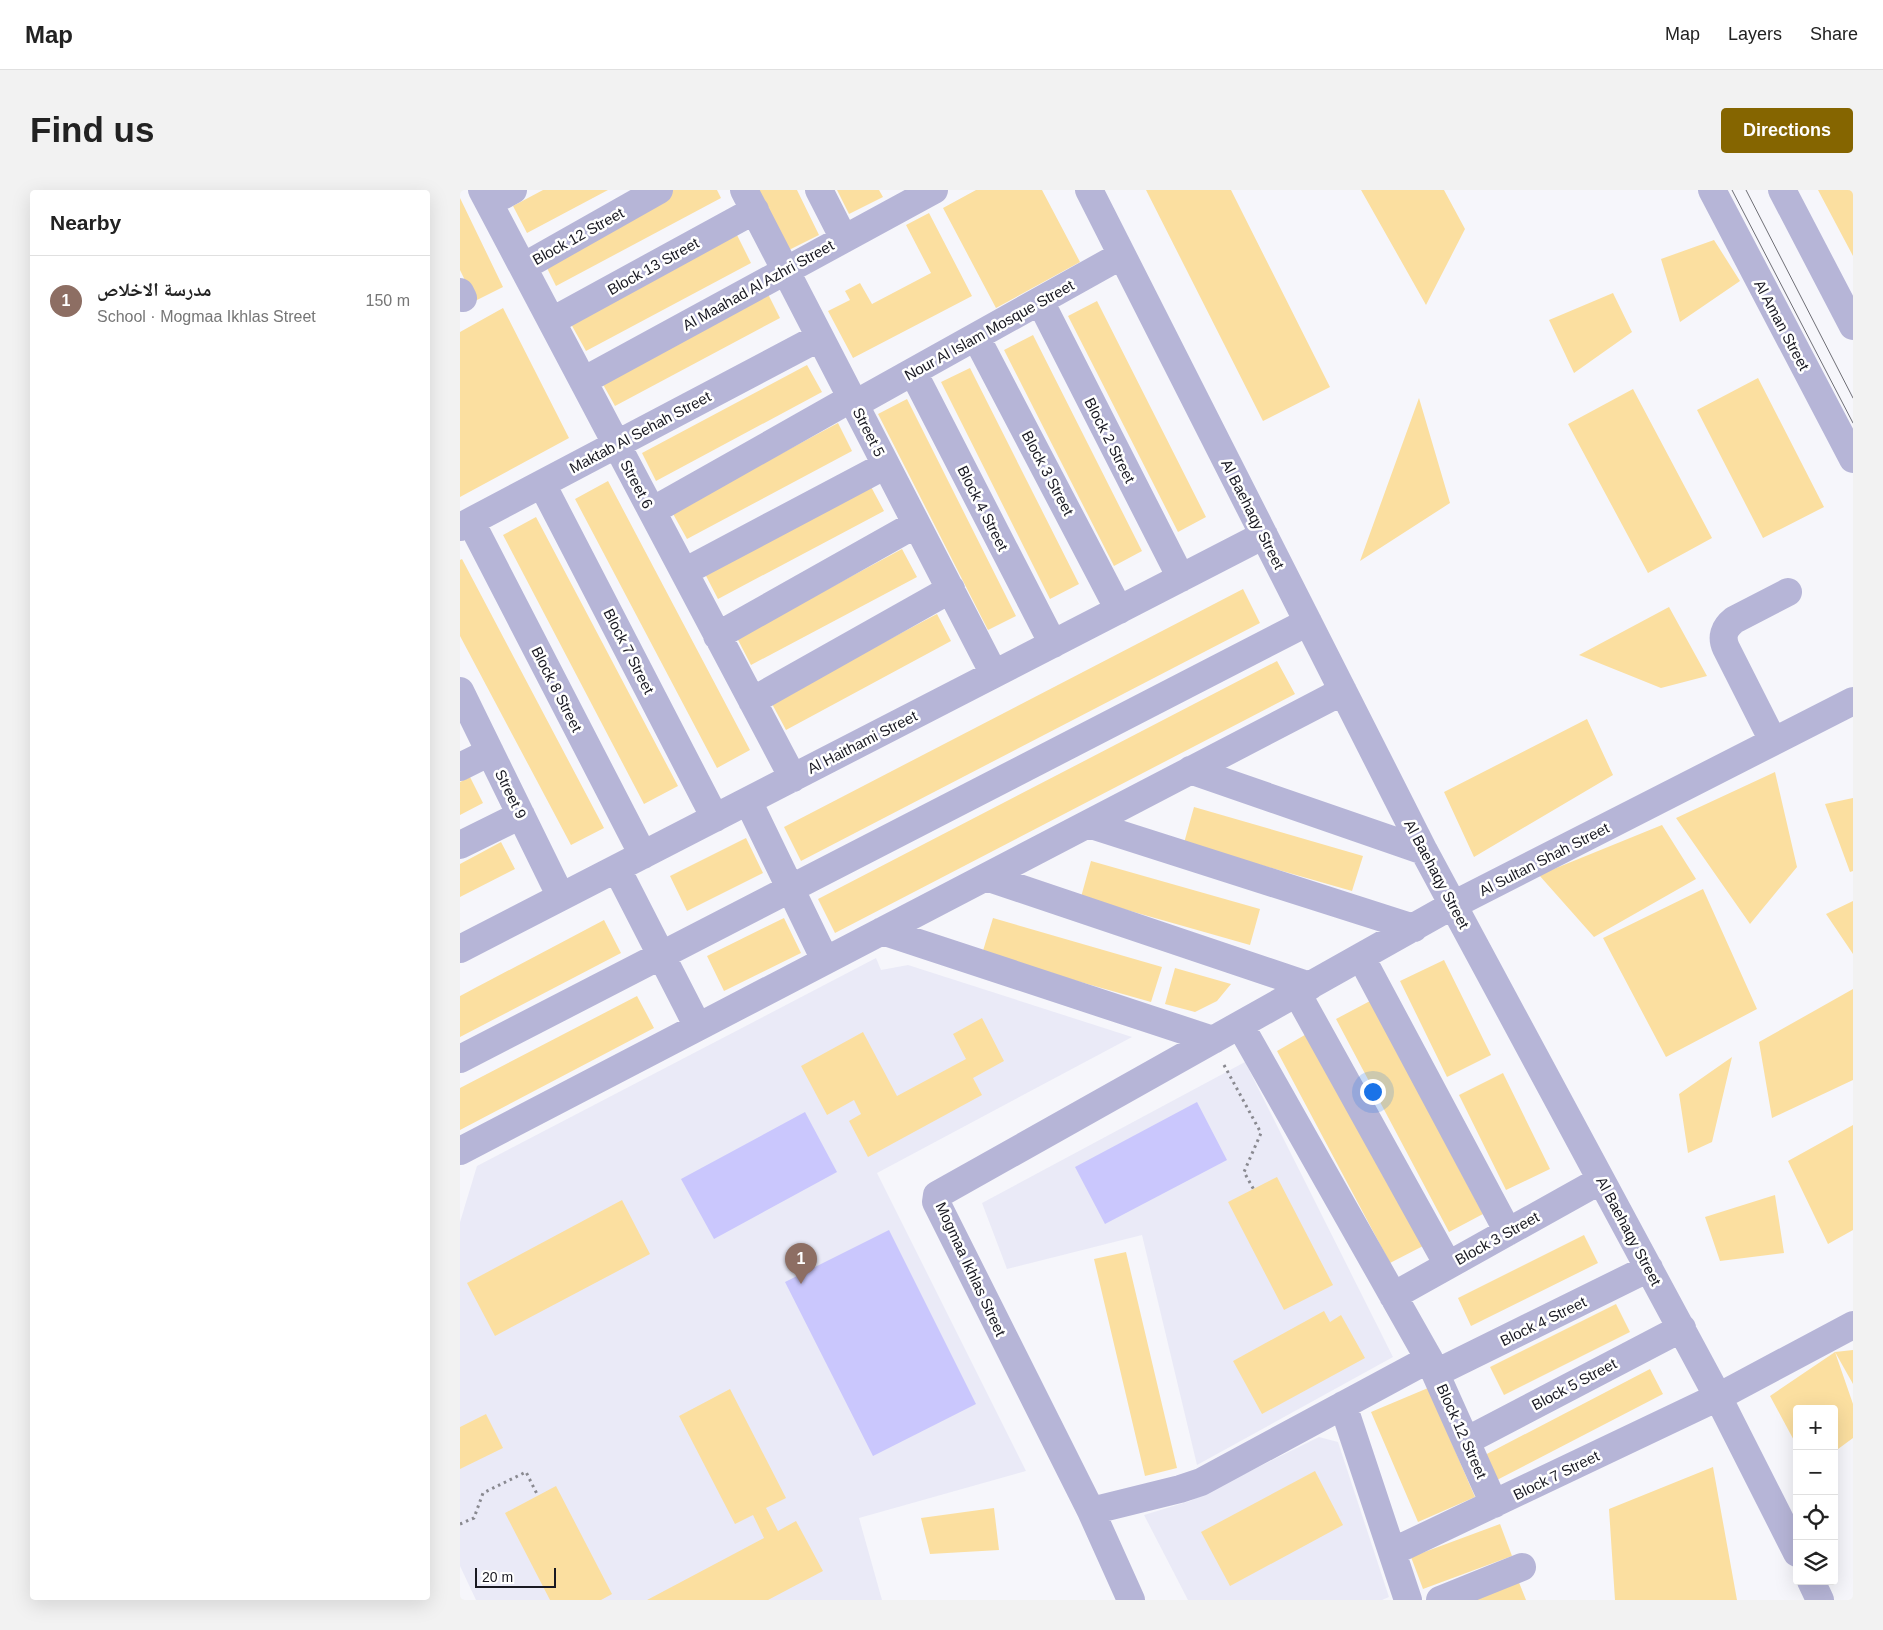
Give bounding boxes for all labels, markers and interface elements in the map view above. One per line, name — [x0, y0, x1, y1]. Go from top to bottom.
text: Map — [25, 21, 73, 48]
text: Map — [1665, 24, 1700, 44]
text: Layers — [1728, 24, 1782, 44]
text: Share — [1810, 24, 1858, 44]
button: Directions — [1721, 108, 1853, 153]
text: Find us — [30, 110, 154, 149]
street label: Block 12 Street — [529, 204, 627, 268]
text: Nearby — [50, 211, 121, 234]
street label: Block 13 Street — [604, 234, 702, 298]
street label: Al Maahad Al Azhri Street — [679, 236, 837, 334]
street label: Nour Al Islam Mosque Street — [901, 276, 1077, 384]
street label: Al Aman Street — [1751, 277, 1813, 374]
text: مدرسة الاخلاص — [97, 279, 211, 300]
text: 1 — [62, 292, 70, 309]
text: 150 m — [366, 292, 410, 309]
text: School · Mogmaa Ikhlas Street — [97, 308, 316, 325]
street label: Maktab Al Sehah Street — [566, 387, 714, 477]
street label: Block 2 Street — [1081, 395, 1139, 486]
street label: Street 5 — [850, 405, 888, 459]
street label: Block 3 Street — [1019, 428, 1078, 519]
street label: Al Baehaqy Street — [1218, 456, 1288, 572]
street label: Street 6 — [617, 457, 657, 511]
street label: Block 4 Street — [954, 463, 1012, 554]
street label: Block 7 Street — [600, 606, 658, 697]
street label: Block 8 Street — [528, 644, 586, 735]
street label: Al Haithami Street — [804, 707, 920, 777]
street label: Street 9 — [492, 767, 530, 821]
street label: Al Baehaqy Street — [1401, 817, 1473, 932]
street label: Al Sultan Shah Street — [1476, 818, 1612, 899]
your location — [1360, 1079, 1386, 1105]
street label: Al Baehaqy Street — [1593, 1174, 1665, 1289]
street label: Mogmaa Ikhlas Street — [932, 1199, 1010, 1339]
street label: Block 3 Street — [1452, 1208, 1543, 1268]
pin: 1 — [785, 1243, 817, 1284]
street label: Block 4 Street — [1497, 1293, 1589, 1349]
street label: Block 5 Street — [1529, 1354, 1620, 1413]
street label: Block 12 Street — [1434, 1381, 1491, 1482]
map controls — [1793, 1405, 1838, 1585]
button: + — [1793, 1405, 1838, 1450]
street label: Block 7 Street — [1510, 1447, 1602, 1503]
button: − — [1793, 1450, 1838, 1495]
button: locate — [1793, 1495, 1838, 1540]
button: layers — [1793, 1540, 1838, 1585]
scale bar — [475, 1565, 556, 1588]
text: 20 m — [482, 1569, 513, 1585]

